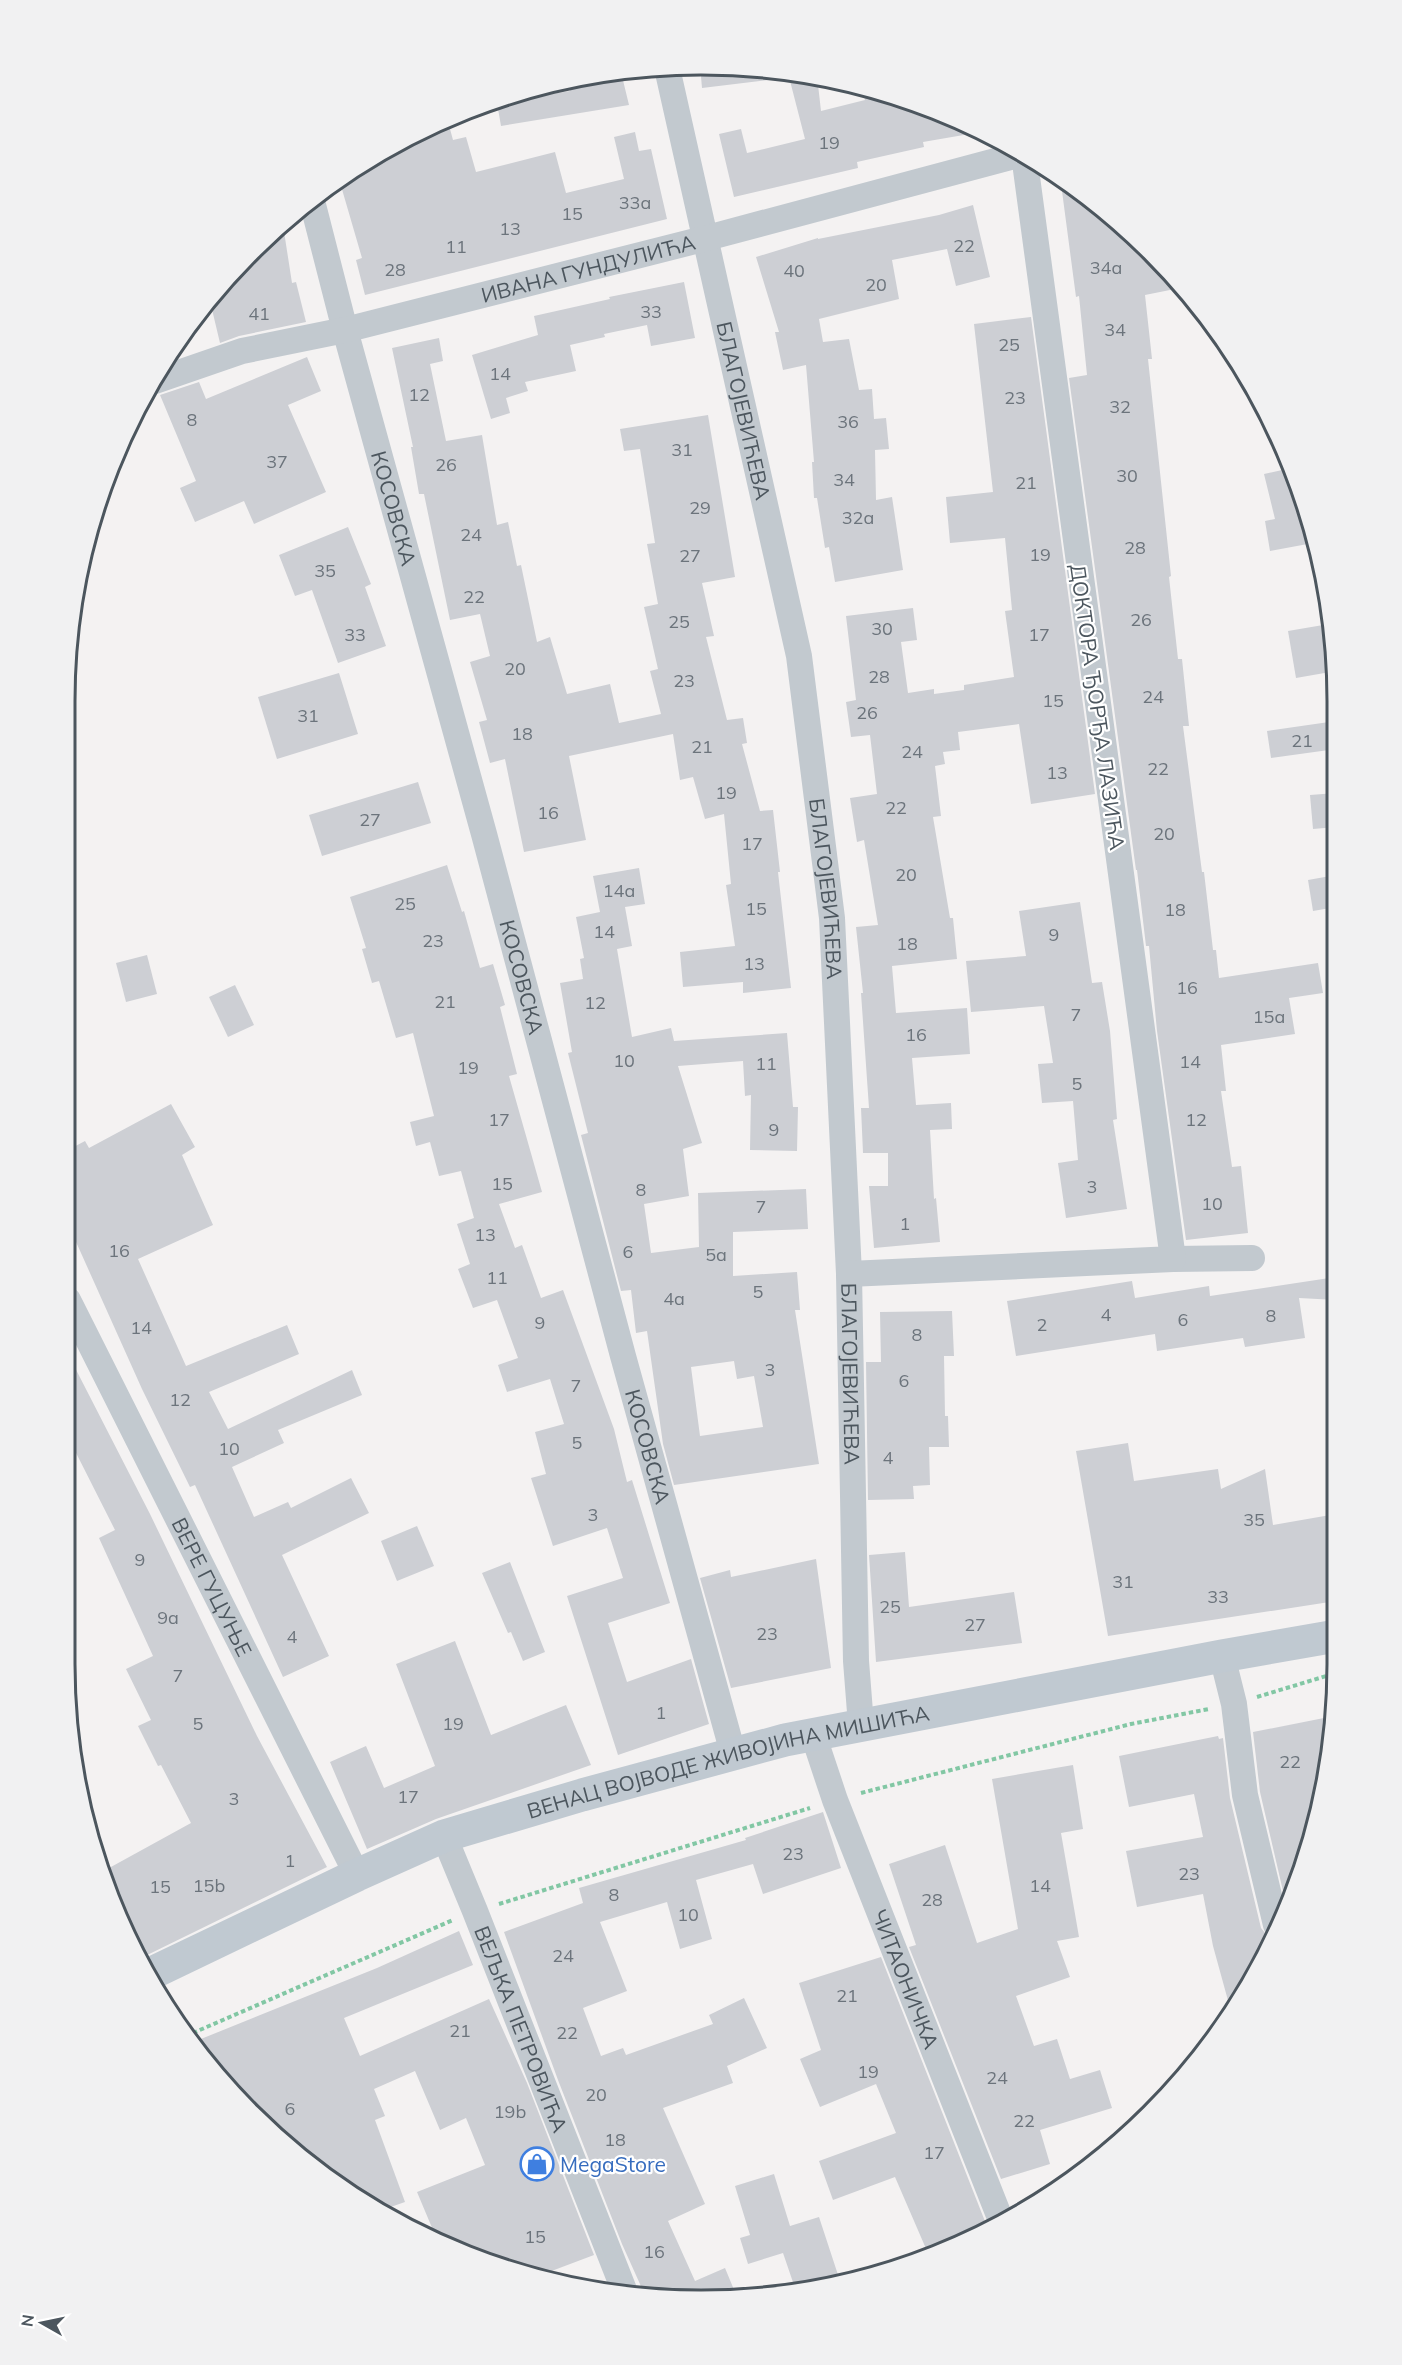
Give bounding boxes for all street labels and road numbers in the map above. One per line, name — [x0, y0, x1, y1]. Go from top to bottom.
street label: ИВАНА ГУНДУЛИЋА — [478, 228, 698, 308]
street label: БЛАГОЈЕВИЋЕВА — [711, 319, 777, 503]
street label: КОСОВСКА — [366, 448, 422, 569]
street label: ДОКТОРА ЂОРЂА ЛАЗИЋА — [1065, 562, 1131, 852]
street label: БЛАГОЈЕВИЋЕВА — [804, 797, 848, 980]
street label: КОСОВСКА — [494, 917, 550, 1038]
street label: БЛАГОЈЕВИЋЕВА — [836, 1283, 865, 1466]
street label: КОСОВСКА — [620, 1386, 676, 1507]
street label: ВЕРЕ ГУЦУЊЕ — [166, 1513, 258, 1660]
street label: ВЕНАЦ ВОЈВОДЕ ЖИВОЈИНА МИШИЋА — [524, 1699, 932, 1824]
street label: ЧИТАОНИЧКА — [866, 1906, 945, 2053]
street label: ВЕЉКА ПЕТРОВИЋА — [469, 1922, 574, 2136]

